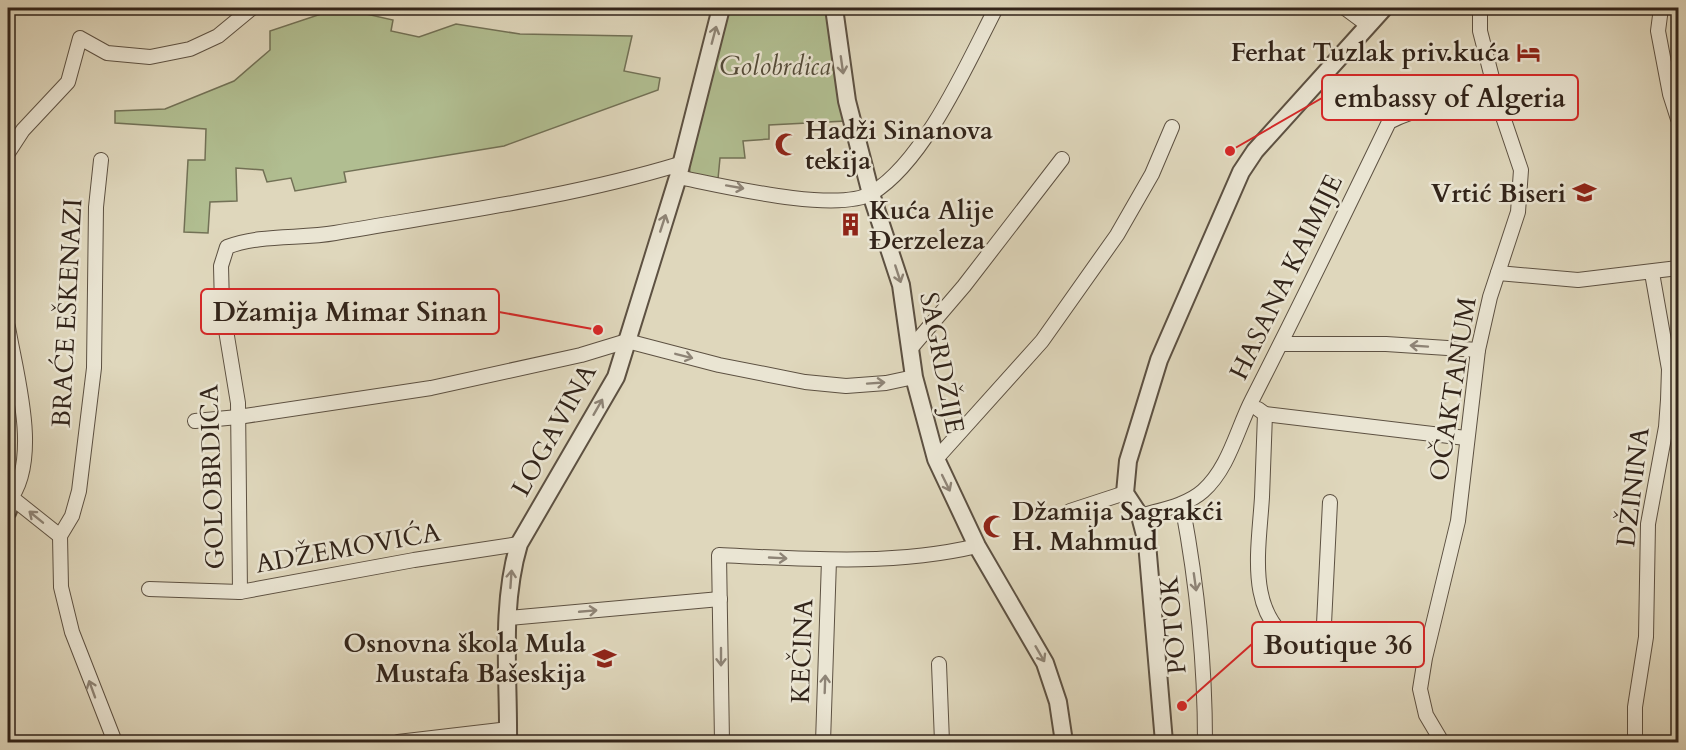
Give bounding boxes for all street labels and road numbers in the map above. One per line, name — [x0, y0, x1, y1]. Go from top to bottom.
street label: HASANA KAIMIJE — [1221, 169, 1351, 385]
street label: BRAĆE EŠKENAZI — [44, 197, 90, 429]
street label: SAGRDŽIJE — [911, 289, 973, 437]
street label: OČAKTANUM — [1421, 295, 1485, 483]
street label: LOGAVINA — [503, 357, 605, 502]
street label: GOLOBRDICA — [191, 383, 233, 570]
street label: DŽININA — [1608, 425, 1658, 549]
street label: ADŽEMOVIĆA — [253, 514, 444, 582]
street label: POTOK — [1151, 574, 1195, 676]
street label: KEČINA — [783, 598, 821, 704]

